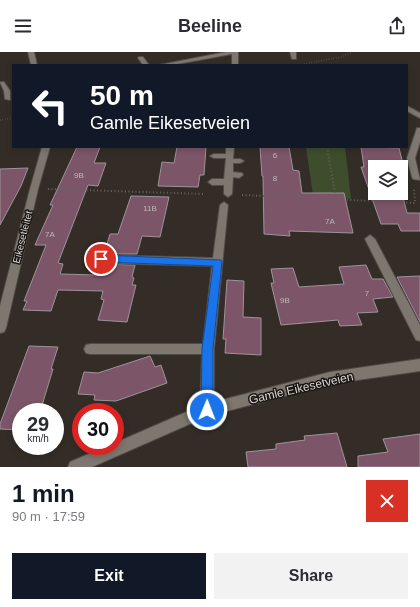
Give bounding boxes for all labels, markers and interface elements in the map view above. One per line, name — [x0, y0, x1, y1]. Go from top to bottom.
icon: menu — [12, 15, 34, 37]
icon: share — [386, 15, 408, 37]
text: Beeline — [178, 16, 242, 36]
icon: left — [24, 80, 76, 132]
text: 50 m — [90, 80, 154, 111]
text: Gamle Eikesetveien — [90, 113, 250, 133]
house number: 6 — [273, 151, 278, 160]
map controls — [368, 160, 408, 200]
button: layers — [368, 160, 408, 200]
house number: 9B — [74, 171, 84, 180]
house number: 8 — [273, 174, 278, 183]
house number: 11B — [143, 204, 157, 213]
street label: Eikesetleitet — [11, 209, 34, 265]
house number: 7A — [325, 217, 336, 226]
house number: 7A — [45, 230, 56, 239]
pin — [84, 242, 118, 276]
icon: arrive — [90, 248, 112, 270]
house number: 7 — [365, 289, 370, 298]
house number: 9B — [280, 296, 290, 305]
street label: Gamle Eikesetveien — [247, 369, 355, 407]
position arrow — [186, 389, 228, 431]
speed limit sign: 30 — [72, 403, 124, 455]
text: 29 — [27, 413, 49, 435]
text: km/h — [27, 433, 49, 444]
text: 1 min — [12, 480, 75, 507]
button: close — [366, 480, 408, 522]
text: 90 m · 17:59 — [12, 509, 85, 524]
button: Exit — [12, 553, 206, 599]
button: Share — [214, 553, 408, 599]

